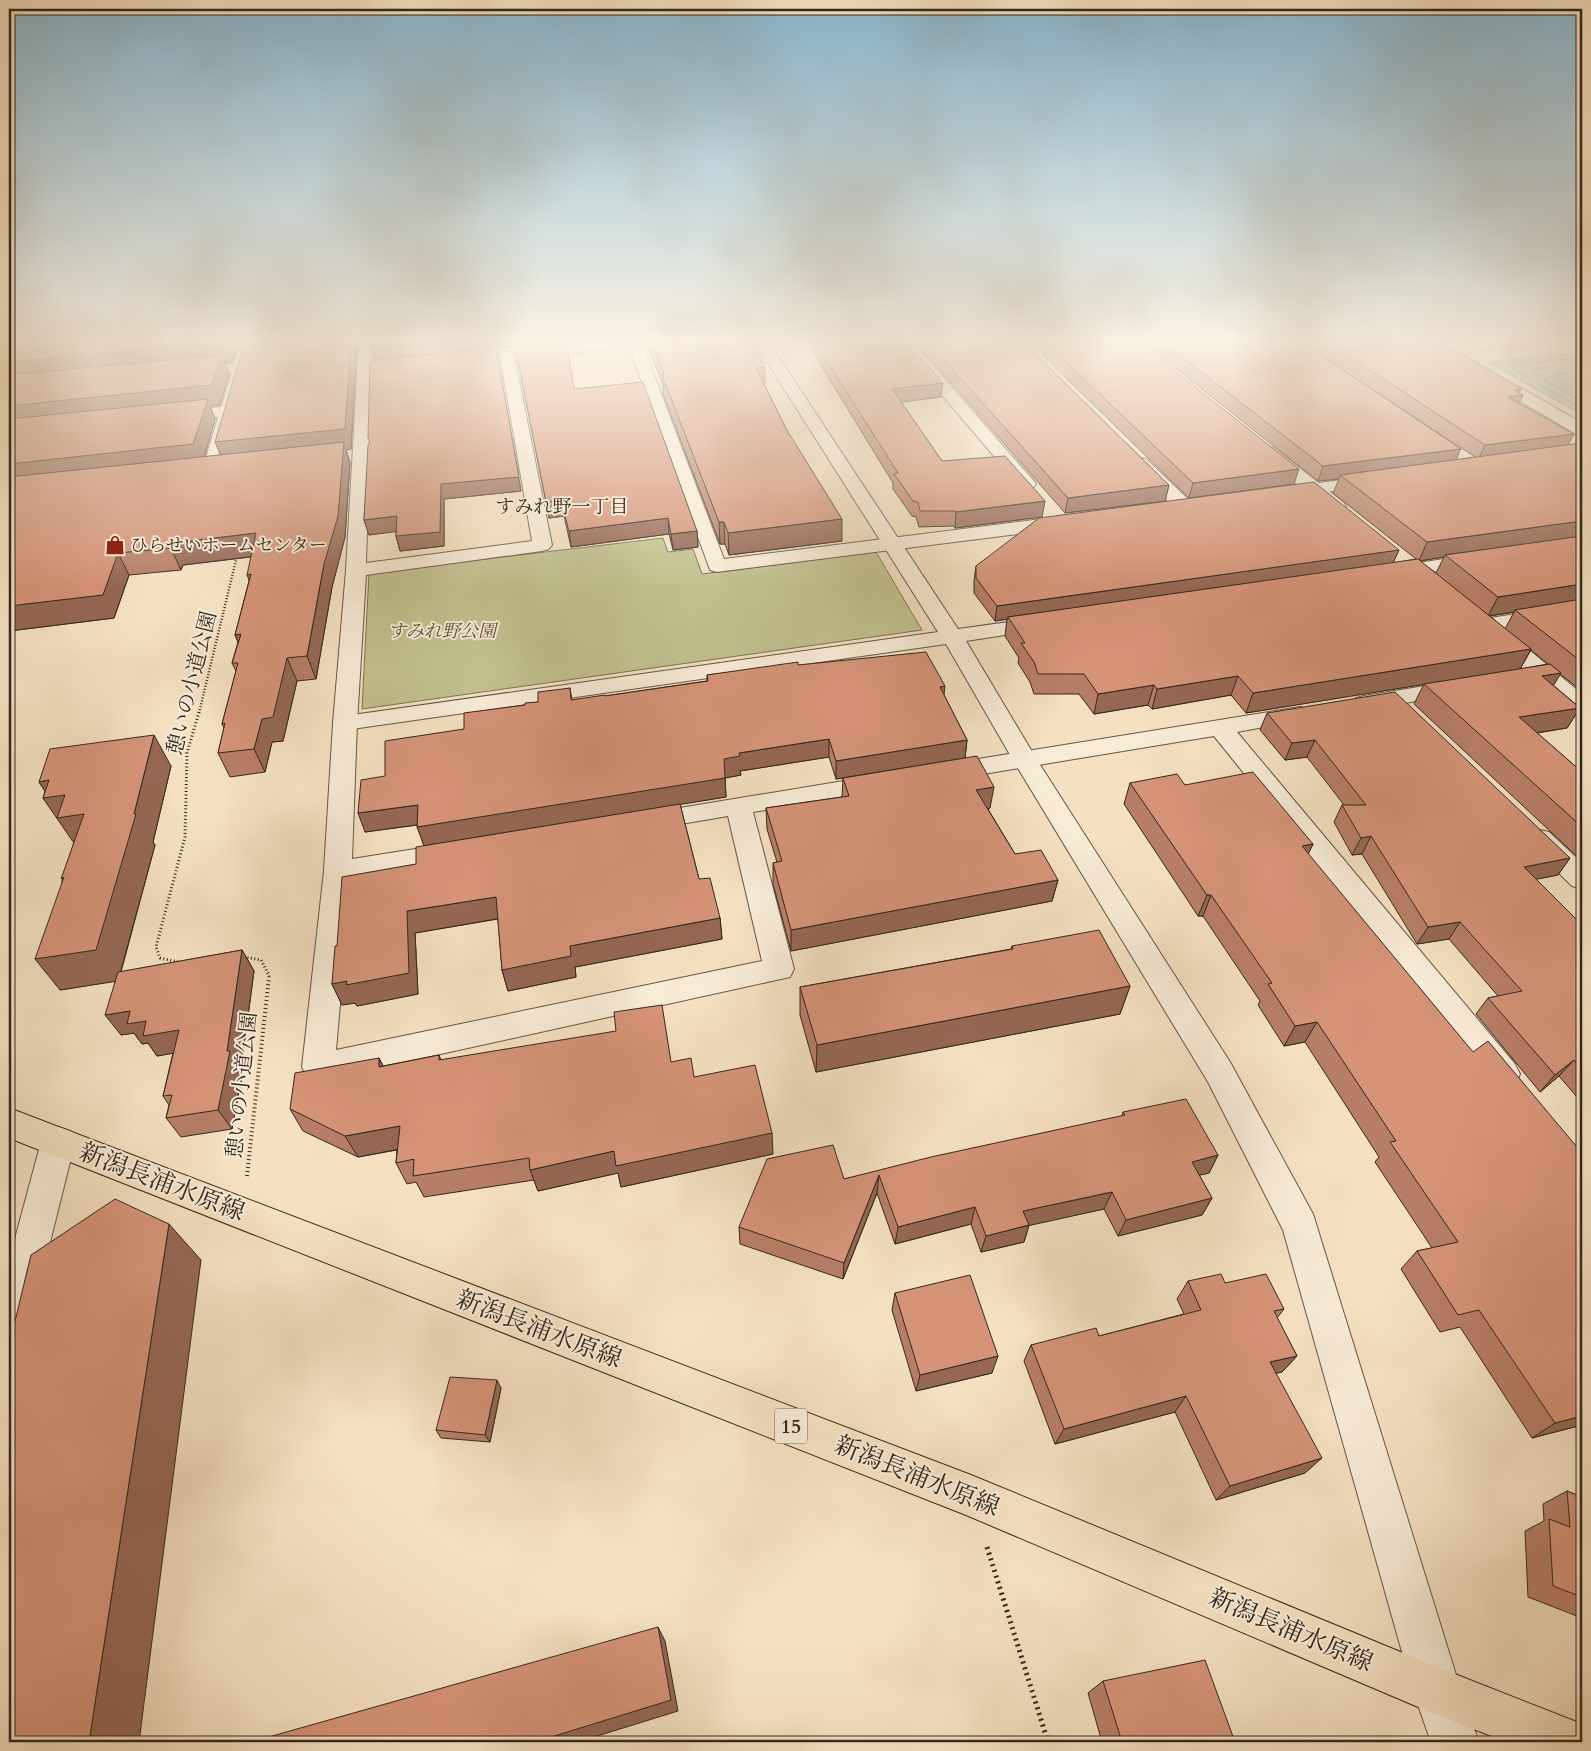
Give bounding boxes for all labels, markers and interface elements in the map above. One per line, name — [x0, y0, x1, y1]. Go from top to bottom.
district label: すみれ野一丁目 — [495, 494, 629, 520]
place label: ひらせいホームセンター — [130, 533, 327, 558]
shop icon: ひらせいホームセンター — [104, 534, 126, 556]
street label: 憩いの小道公園 — [160, 608, 224, 758]
park label: すみれ野公園 — [388, 619, 499, 644]
street label: 憩いの小道公園 — [220, 1010, 264, 1160]
street label: 新潟長浦水原線 — [74, 1135, 250, 1229]
street label: 新潟長浦水原線 — [451, 1282, 627, 1376]
road number: 15 — [775, 1408, 807, 1444]
street label: 新潟長浦水原線 — [829, 1427, 1005, 1525]
street label: 新潟長浦水原線 — [1204, 1580, 1378, 1680]

